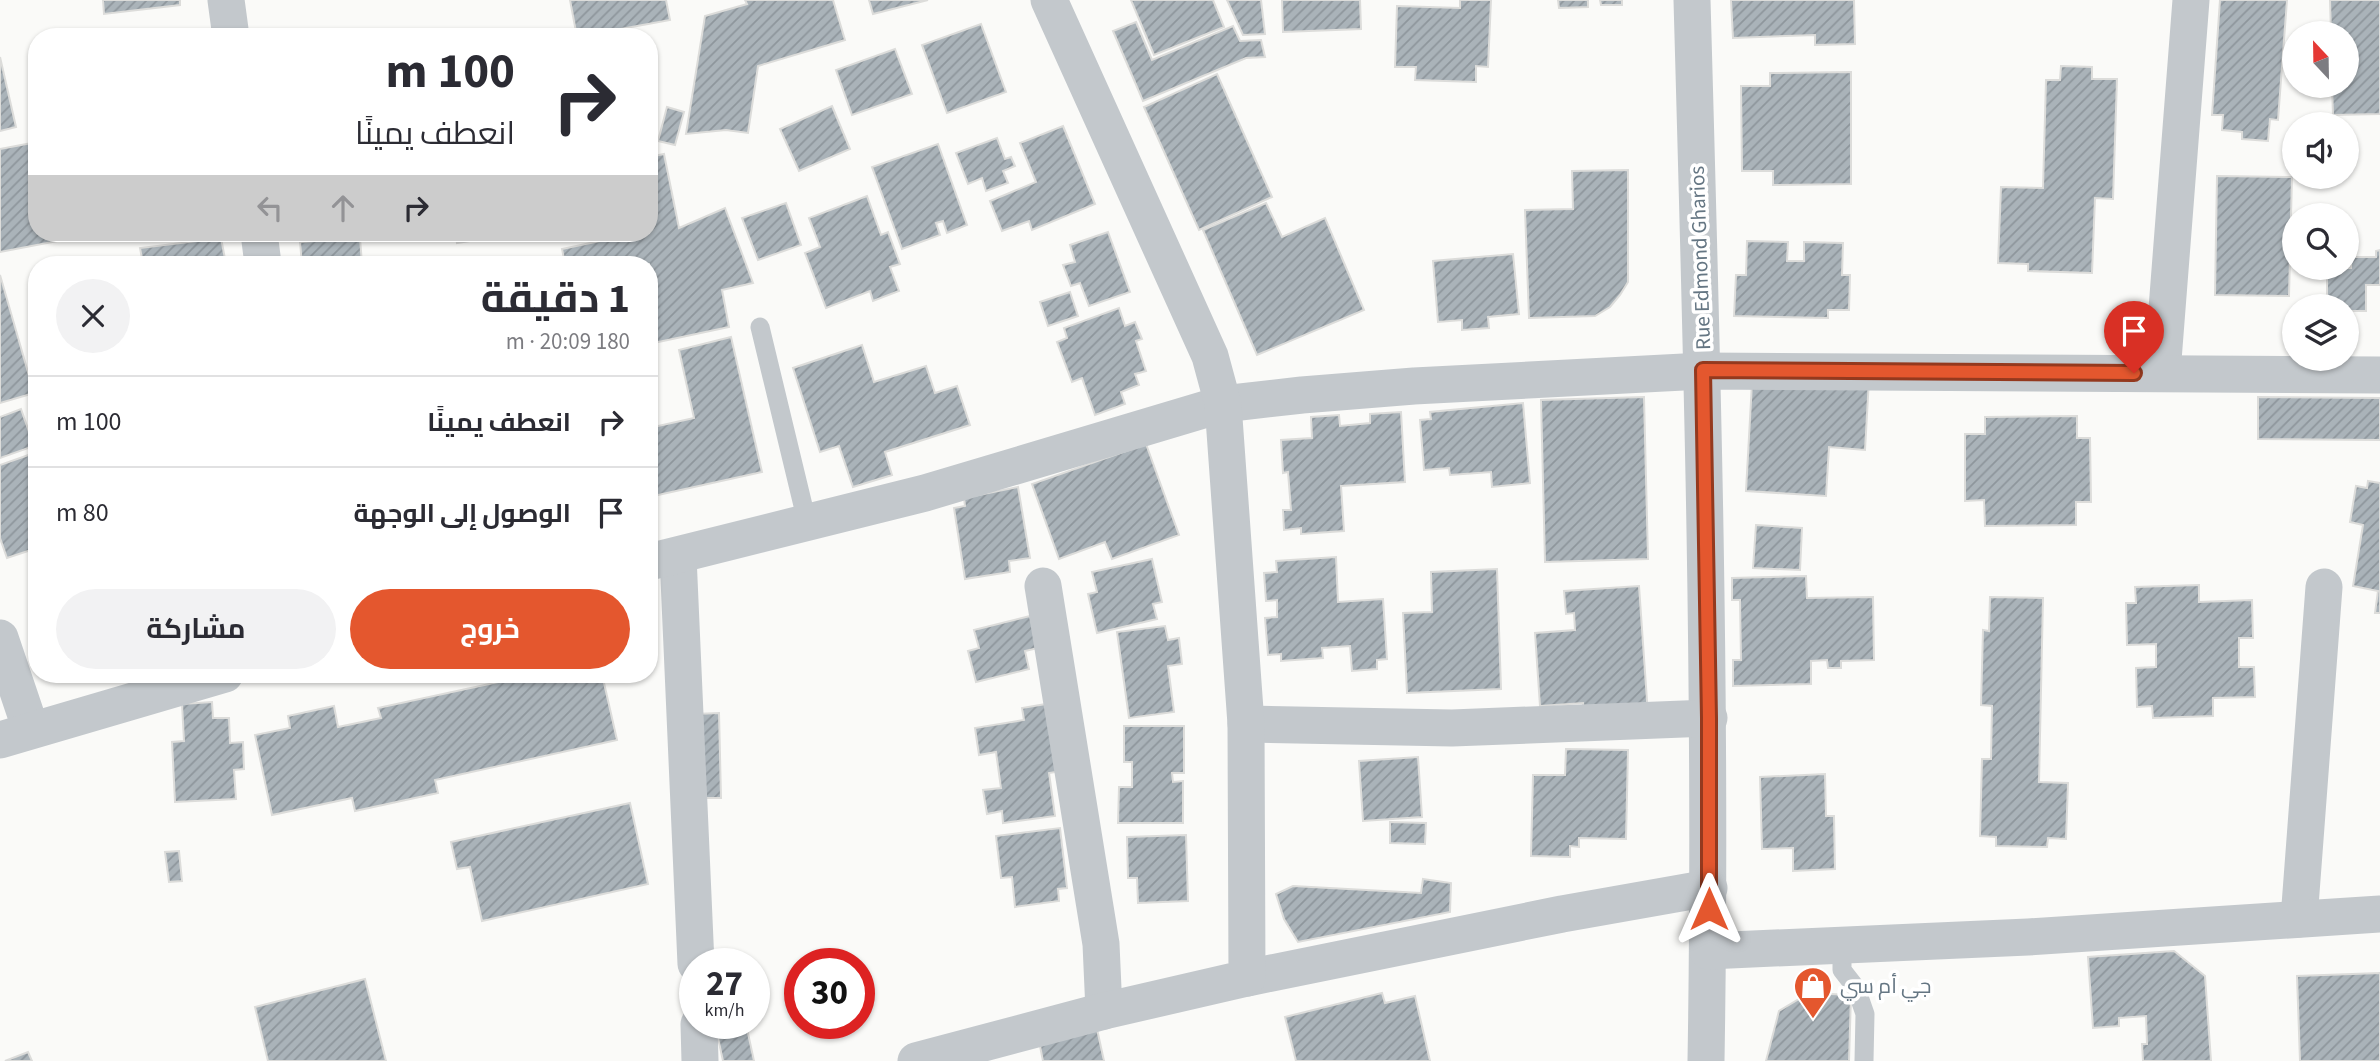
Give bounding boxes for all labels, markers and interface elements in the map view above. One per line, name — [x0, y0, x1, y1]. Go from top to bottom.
north arrow — [2282, 21, 2359, 98]
map controls — [2282, 21, 2359, 371]
text: 100 m — [386, 37, 515, 107]
icon: right — [539, 56, 630, 147]
text: انعطف يمينًا — [355, 111, 515, 157]
button: sound — [2282, 112, 2359, 189]
street label: Rue Edmond Gharios — [1682, 165, 1718, 351]
icon: left — [251, 189, 289, 227]
icon: ahead — [324, 189, 362, 227]
icon: right — [397, 189, 435, 227]
button: search — [2282, 203, 2359, 280]
text: 1 دقيقة — [481, 269, 630, 329]
button: close — [56, 279, 130, 353]
button: layers — [2282, 294, 2359, 371]
pin — [2104, 301, 2164, 373]
icon: arrive — [2115, 312, 2153, 350]
text: 180 m · 20:09 — [506, 325, 630, 358]
text: 100 m — [56, 403, 122, 440]
icon: right — [592, 403, 630, 441]
text: انعطف يمينًا — [427, 404, 571, 441]
text: 80 m — [56, 494, 109, 531]
icon: arrive — [592, 494, 630, 532]
text: الوصول إلى الوجهة — [353, 495, 571, 532]
button: مشاركة — [56, 589, 336, 669]
button: خروج — [350, 589, 630, 669]
position arrow — [1672, 872, 1746, 946]
speed limit sign: 30 — [784, 948, 875, 1039]
text: 27 — [706, 959, 743, 1009]
shop icon: جي أم سي — [1792, 965, 1834, 1020]
place label: جي أم سي — [1840, 971, 1931, 1002]
text: km/h — [705, 998, 744, 1023]

